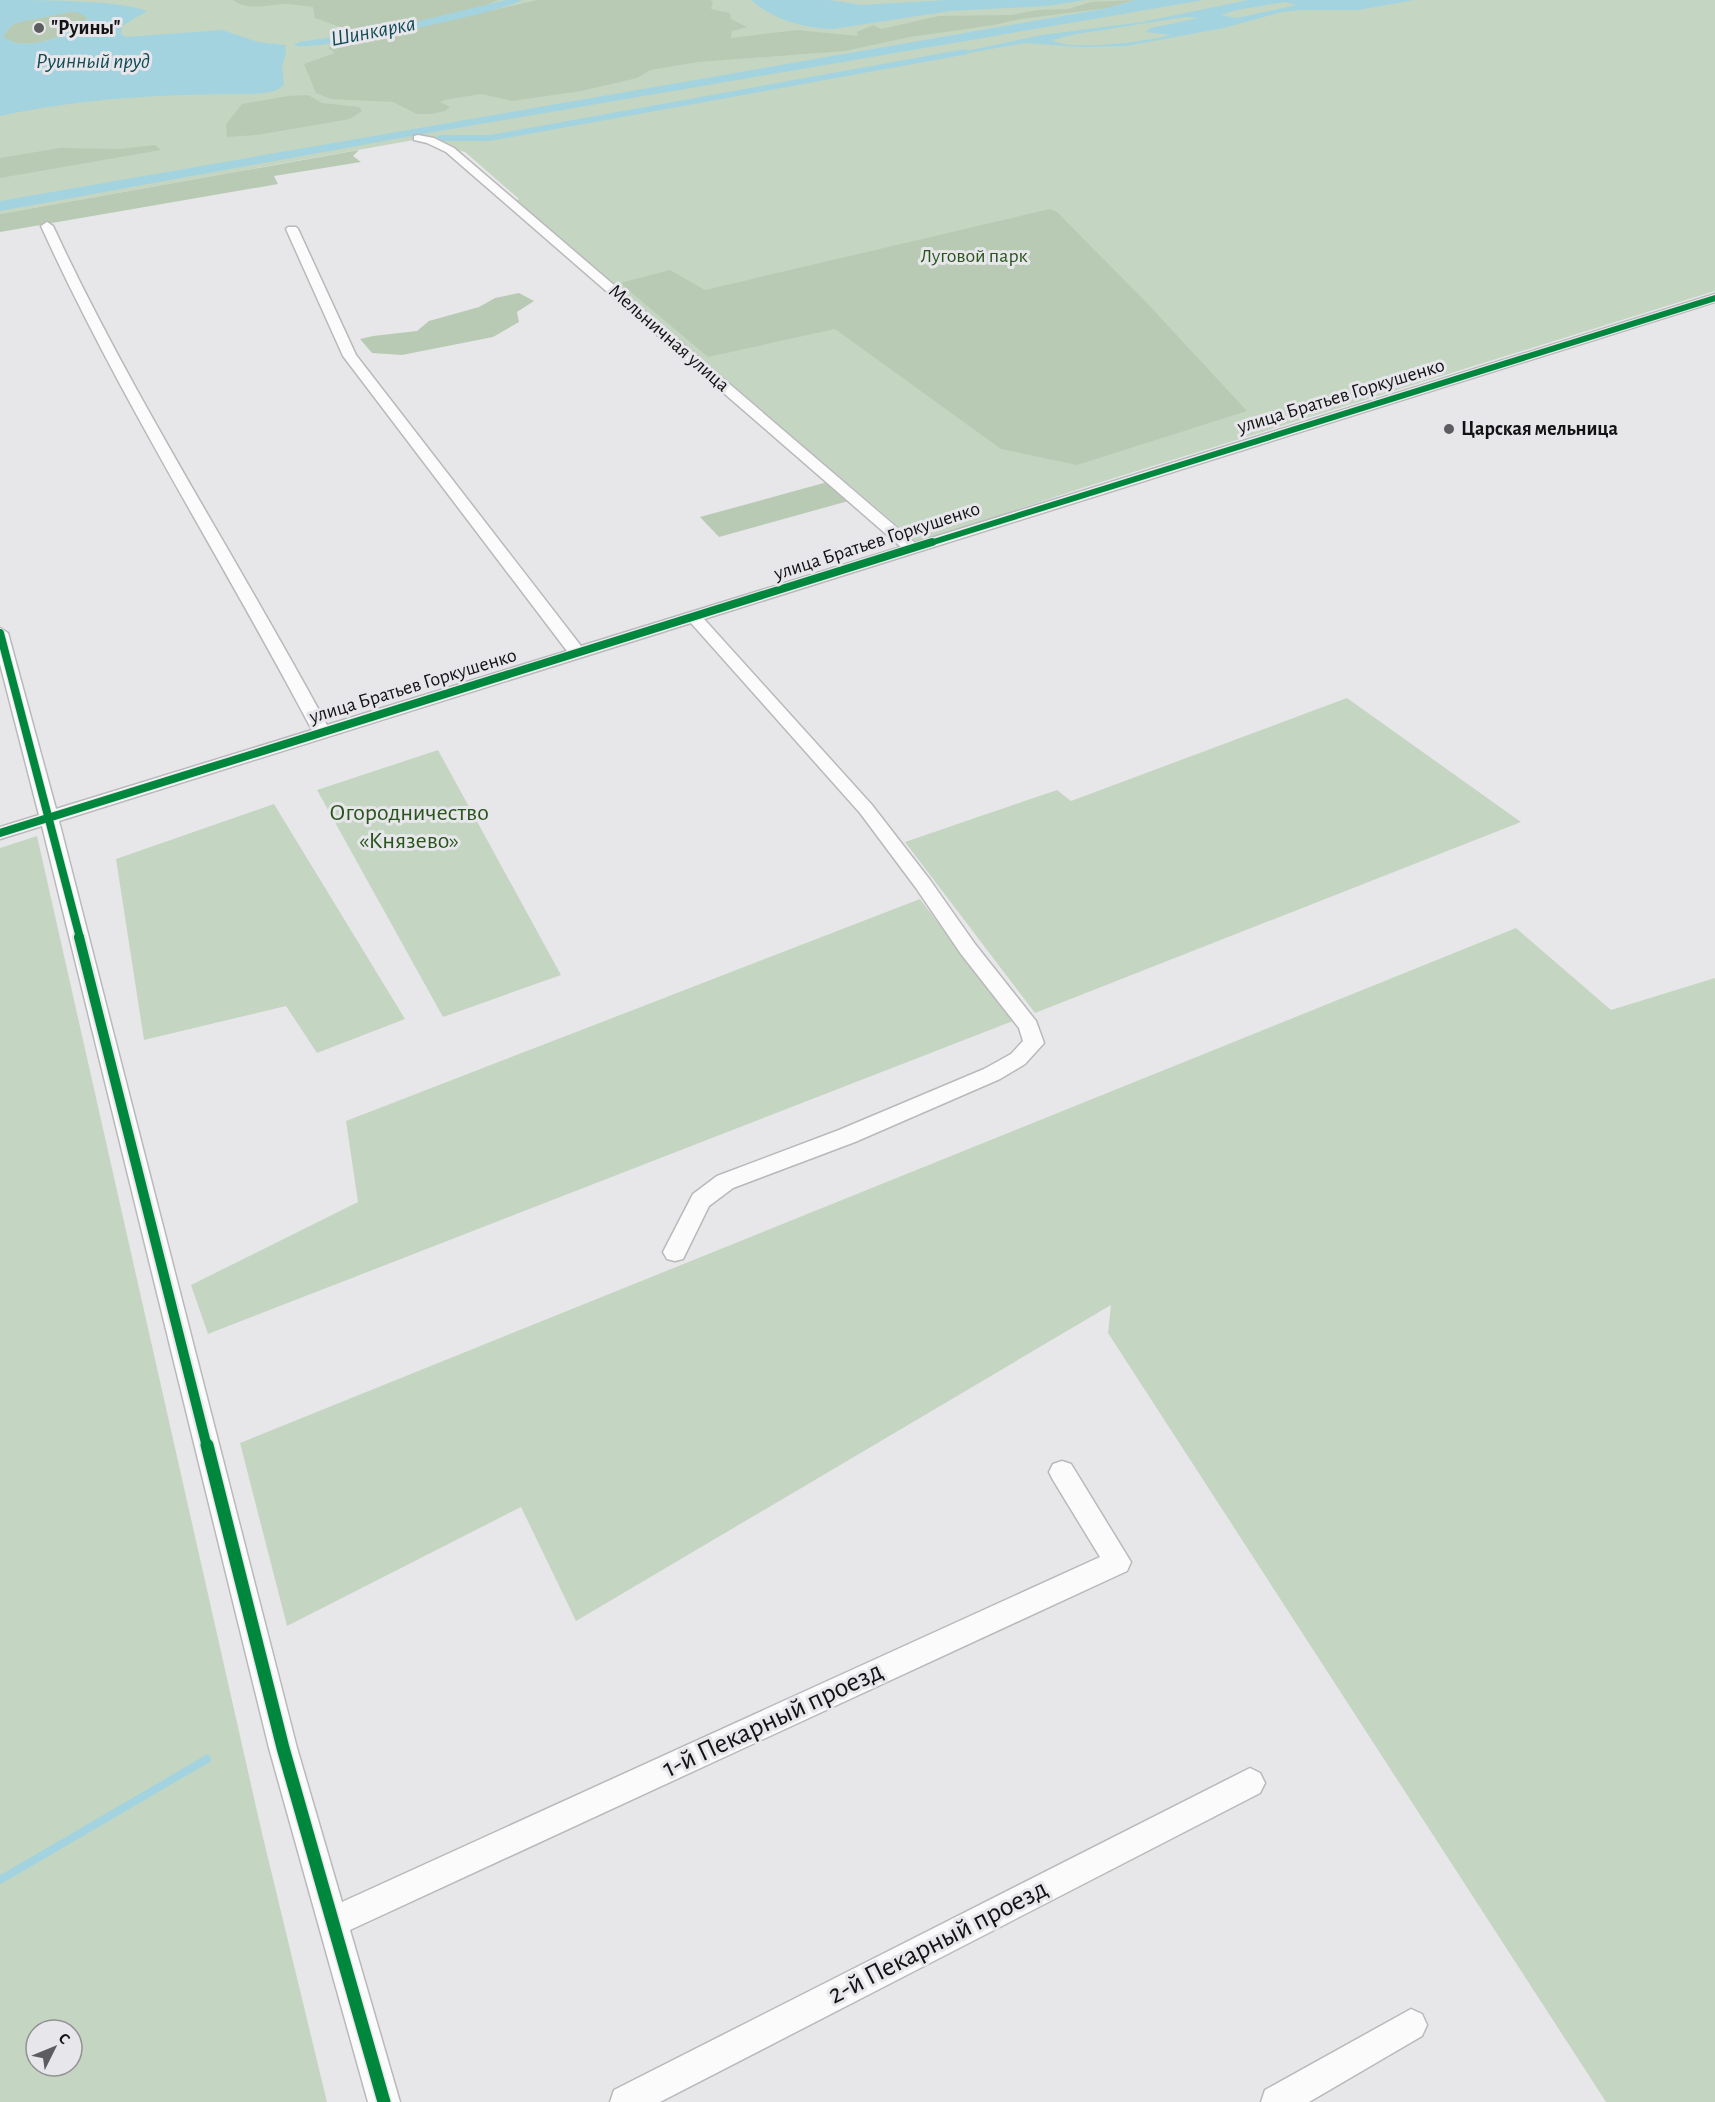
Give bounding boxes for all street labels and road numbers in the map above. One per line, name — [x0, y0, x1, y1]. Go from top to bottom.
street label: Мельничная улица — [605, 280, 733, 396]
street label: улица Братьев Горкушенко — [1234, 355, 1447, 437]
street label: улица Братьев Горкушенко — [771, 498, 982, 584]
street label: улица Братьев Горкушенко — [306, 645, 519, 727]
street label: 1-й Пекарный проезд — [659, 1657, 887, 1783]
street label: 2-й Пекарный проезд — [824, 1875, 1052, 2009]

